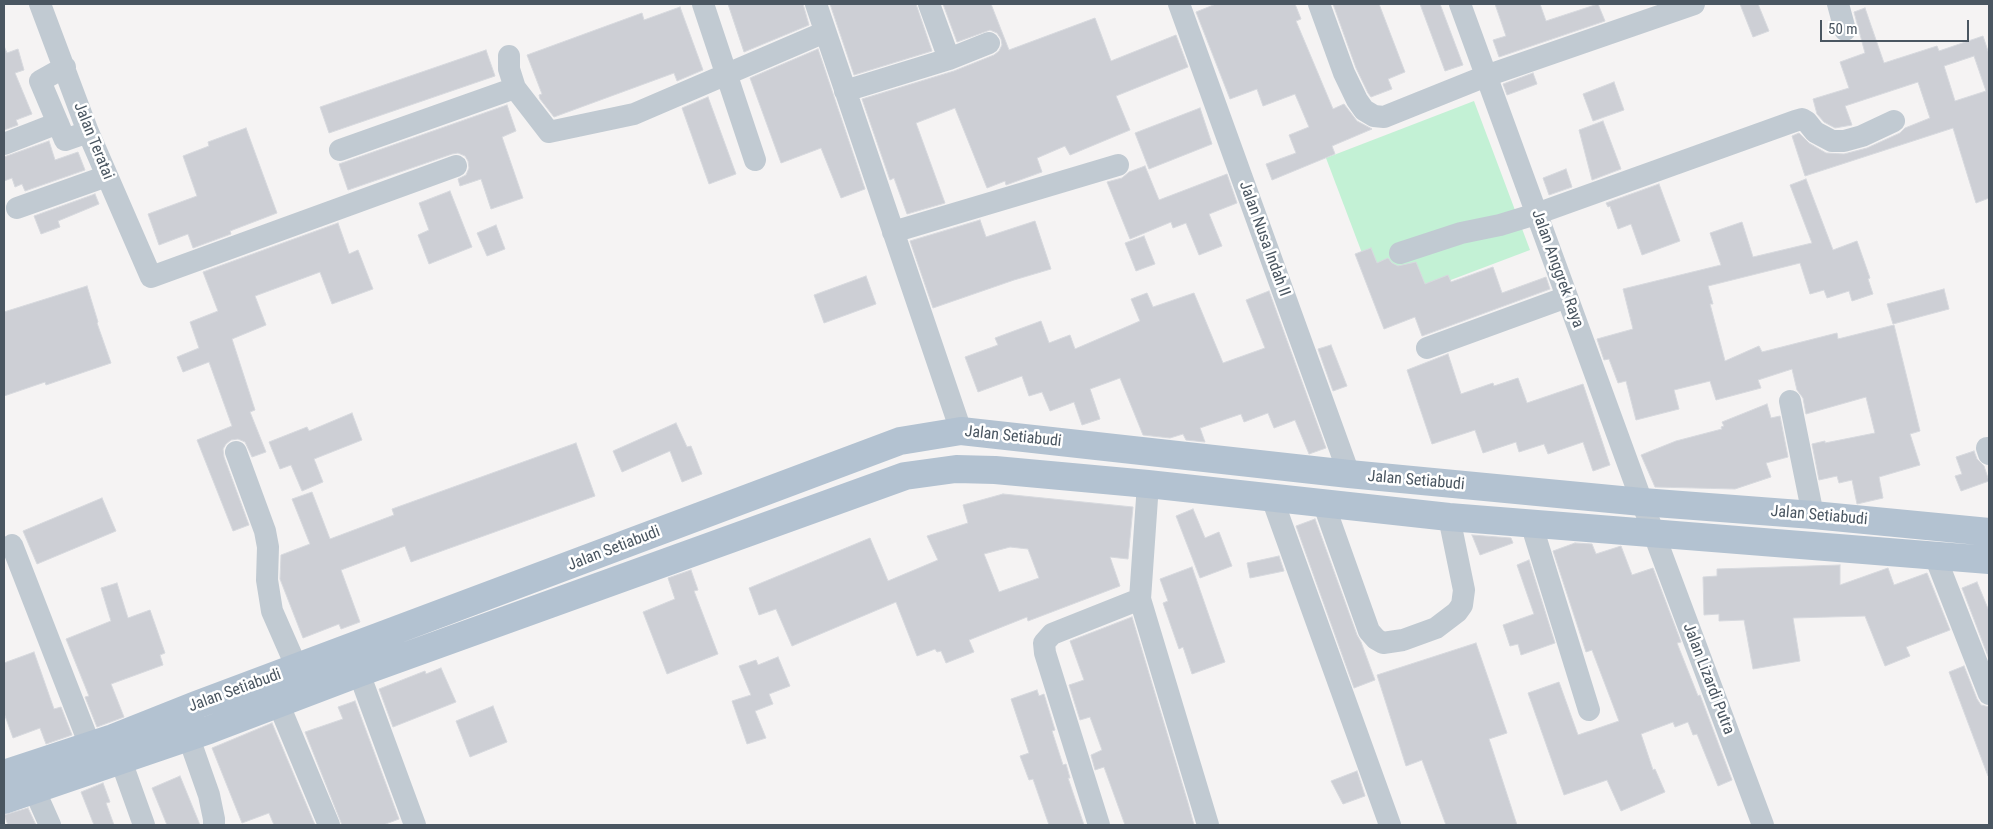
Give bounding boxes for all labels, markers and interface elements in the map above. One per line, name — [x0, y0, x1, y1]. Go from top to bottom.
scale bar — [1823, 10, 1972, 42]
text: 50 m — [1828, 20, 1858, 38]
street label: Jalan Teratai — [69, 100, 117, 182]
street label: Jalan Nusa Indah II — [1234, 179, 1294, 299]
street label: Jalan Anggrek Raya — [1527, 207, 1587, 331]
street label: Jalan Setiabudi — [964, 422, 1062, 452]
street label: Jalan Setiabudi — [1367, 467, 1465, 495]
street label: Jalan Setiabudi — [1770, 502, 1868, 530]
street label: Jalan Setiabudi — [565, 523, 663, 575]
street label: Jalan Lizardi Putra — [1678, 621, 1738, 737]
street label: Jalan Setiabudi — [186, 665, 284, 717]

